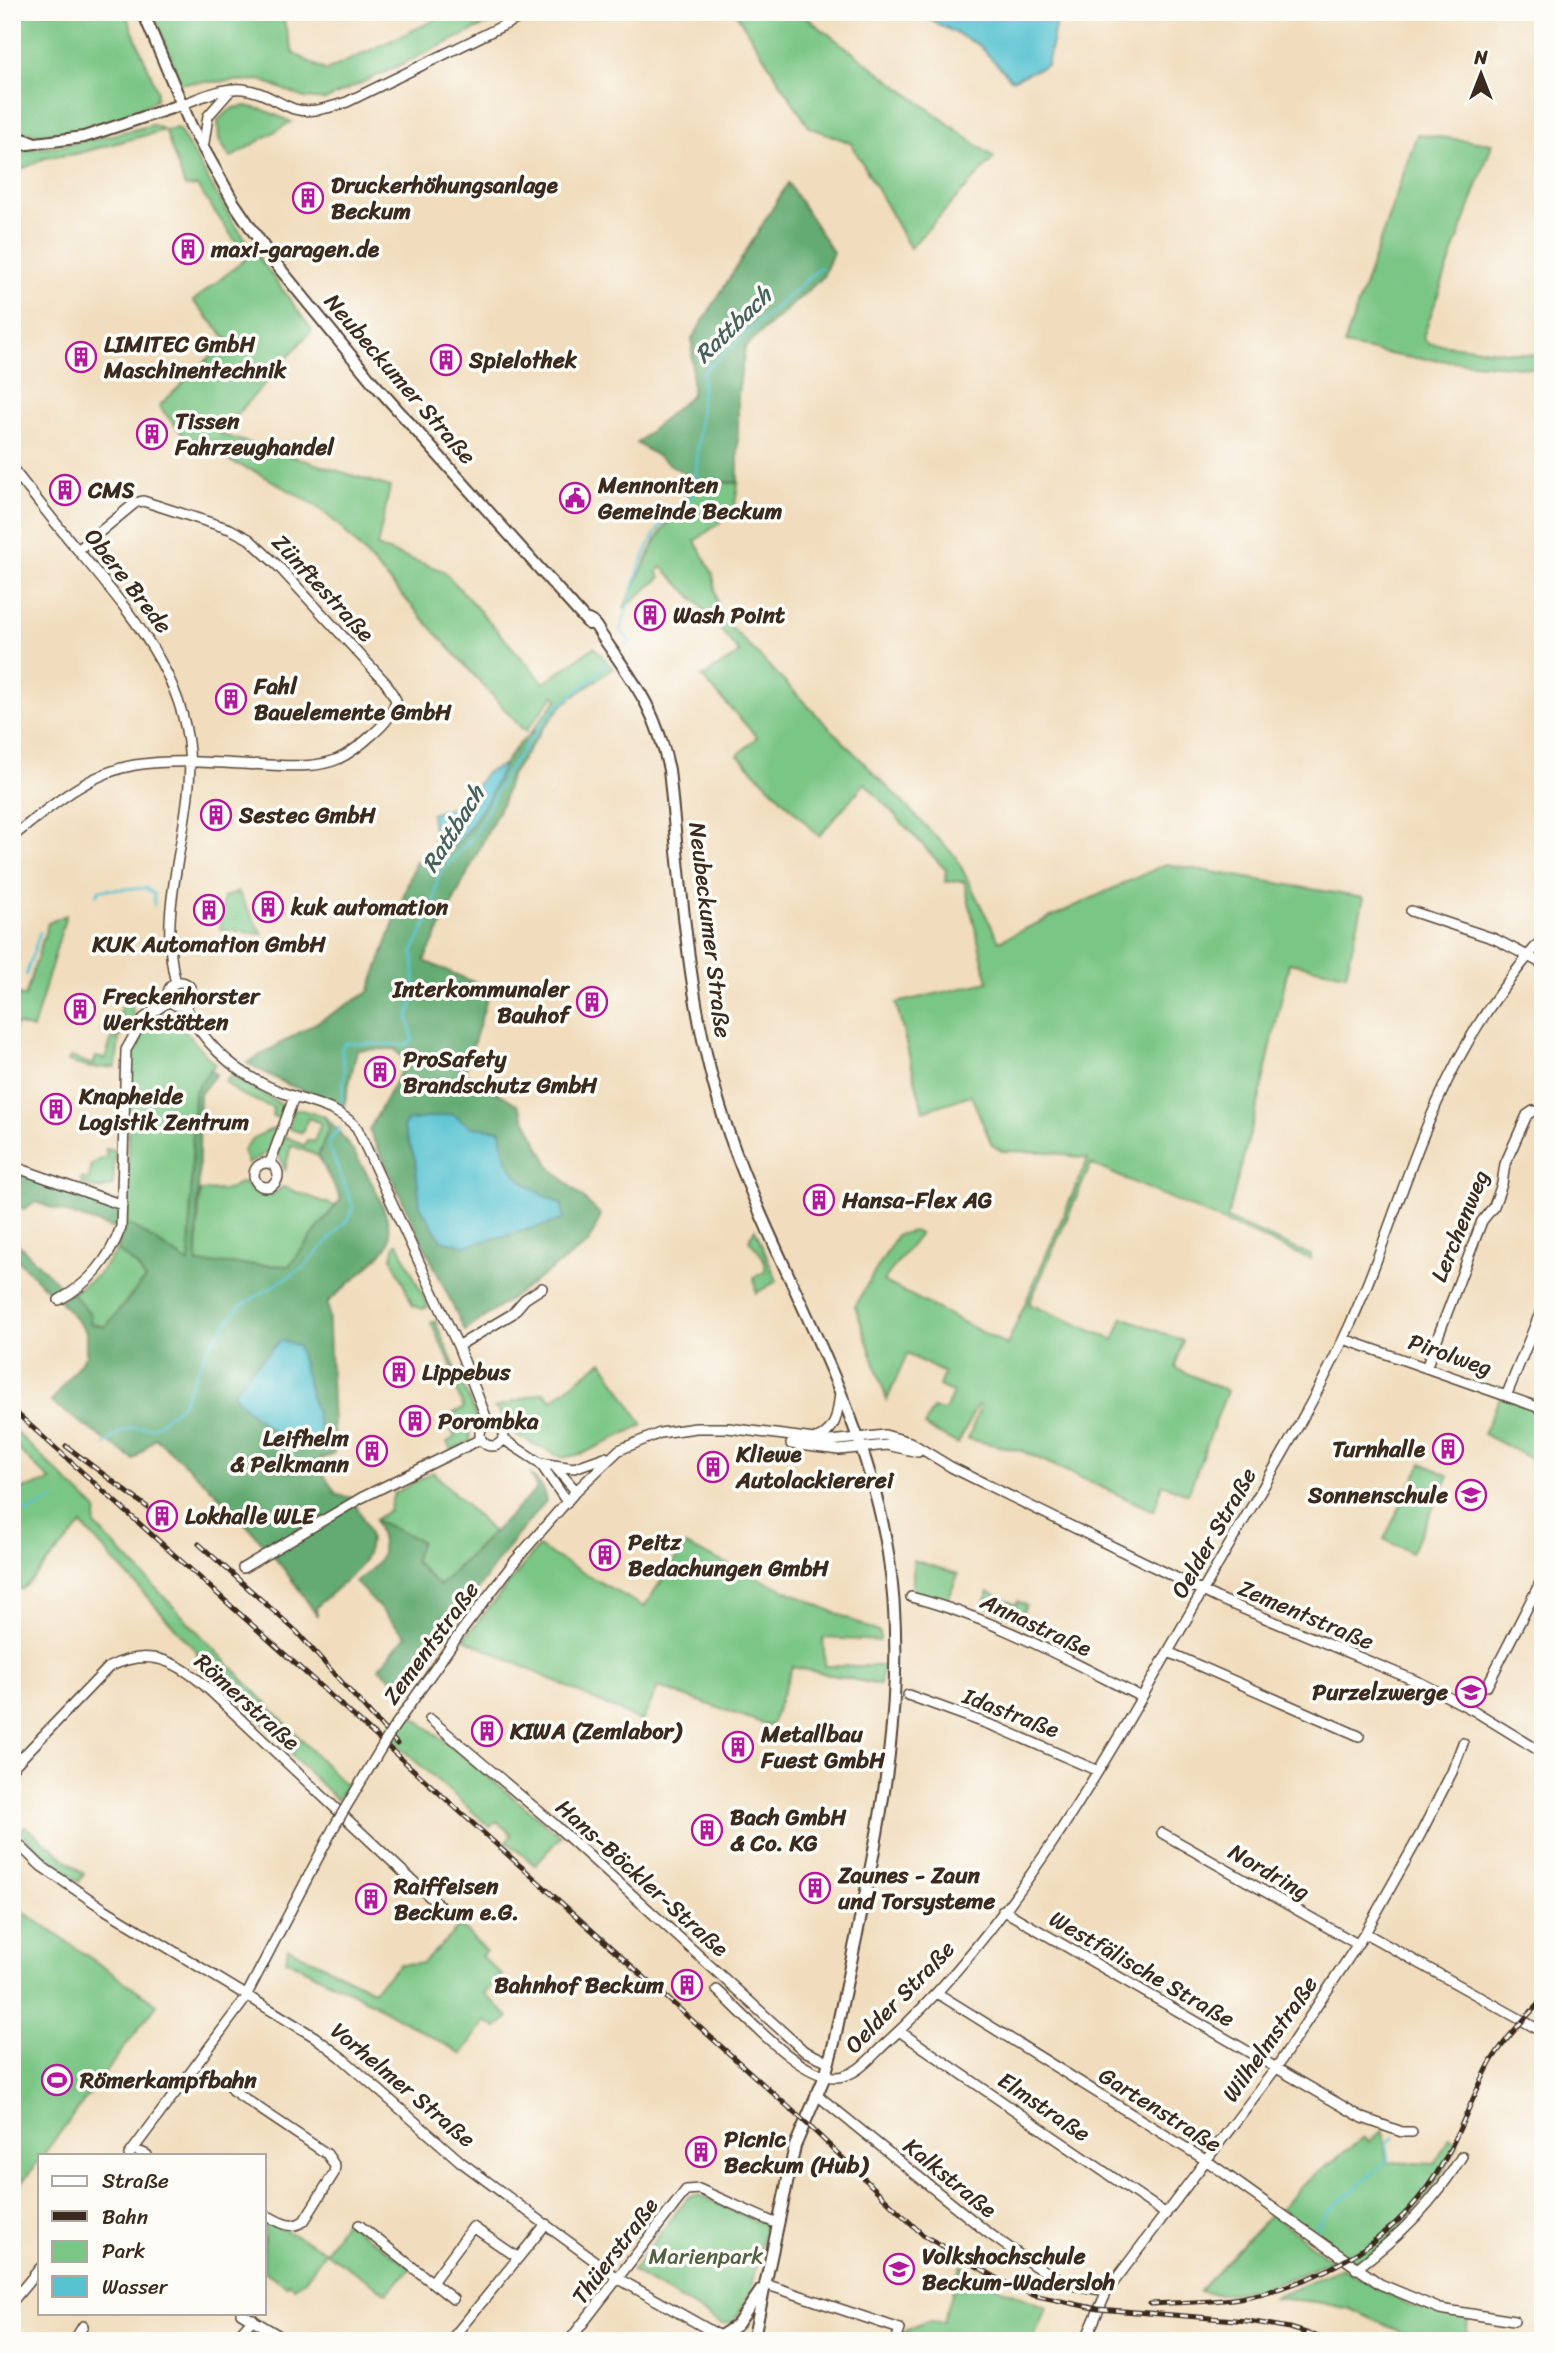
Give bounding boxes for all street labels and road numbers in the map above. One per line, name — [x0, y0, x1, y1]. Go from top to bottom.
street label: Neubeckumer Straße — [313, 284, 487, 475]
street label: Obere Brede — [73, 519, 183, 643]
street label: Zünftestraße — [261, 524, 385, 652]
street label: Neubeckumer Straße — [676, 820, 744, 1040]
street label: Lerchenweg — [1419, 1164, 1501, 1288]
street label: Pirolweg — [1402, 1322, 1498, 1389]
street label: Oelder Straße — [1160, 1459, 1268, 1606]
street label: Zementstraße — [1231, 1568, 1381, 1662]
street label: Zementstraße — [372, 1572, 490, 1714]
street label: Annastraße — [973, 1581, 1099, 1669]
street label: Römerstraße — [184, 1643, 310, 1761]
street label: Idastraße — [956, 1675, 1065, 1750]
street label: Hans-Böckler-Straße — [546, 1788, 738, 1968]
street label: Nordring — [1220, 1832, 1318, 1912]
street label: Westfälische Straße — [1041, 1899, 1243, 2039]
street label: Oelder Straße — [835, 1930, 966, 2064]
street label: Wilhelmstraße — [1211, 1967, 1329, 2111]
street label: Vorhelmer Straße — [321, 2012, 485, 2159]
street label: Gartenstraße — [1090, 2056, 1230, 2164]
street label: Elmstraße — [989, 2061, 1099, 2153]
street label: Kalkstraße — [894, 2127, 1006, 2229]
street label: Thüerstraße — [561, 2188, 669, 2314]

